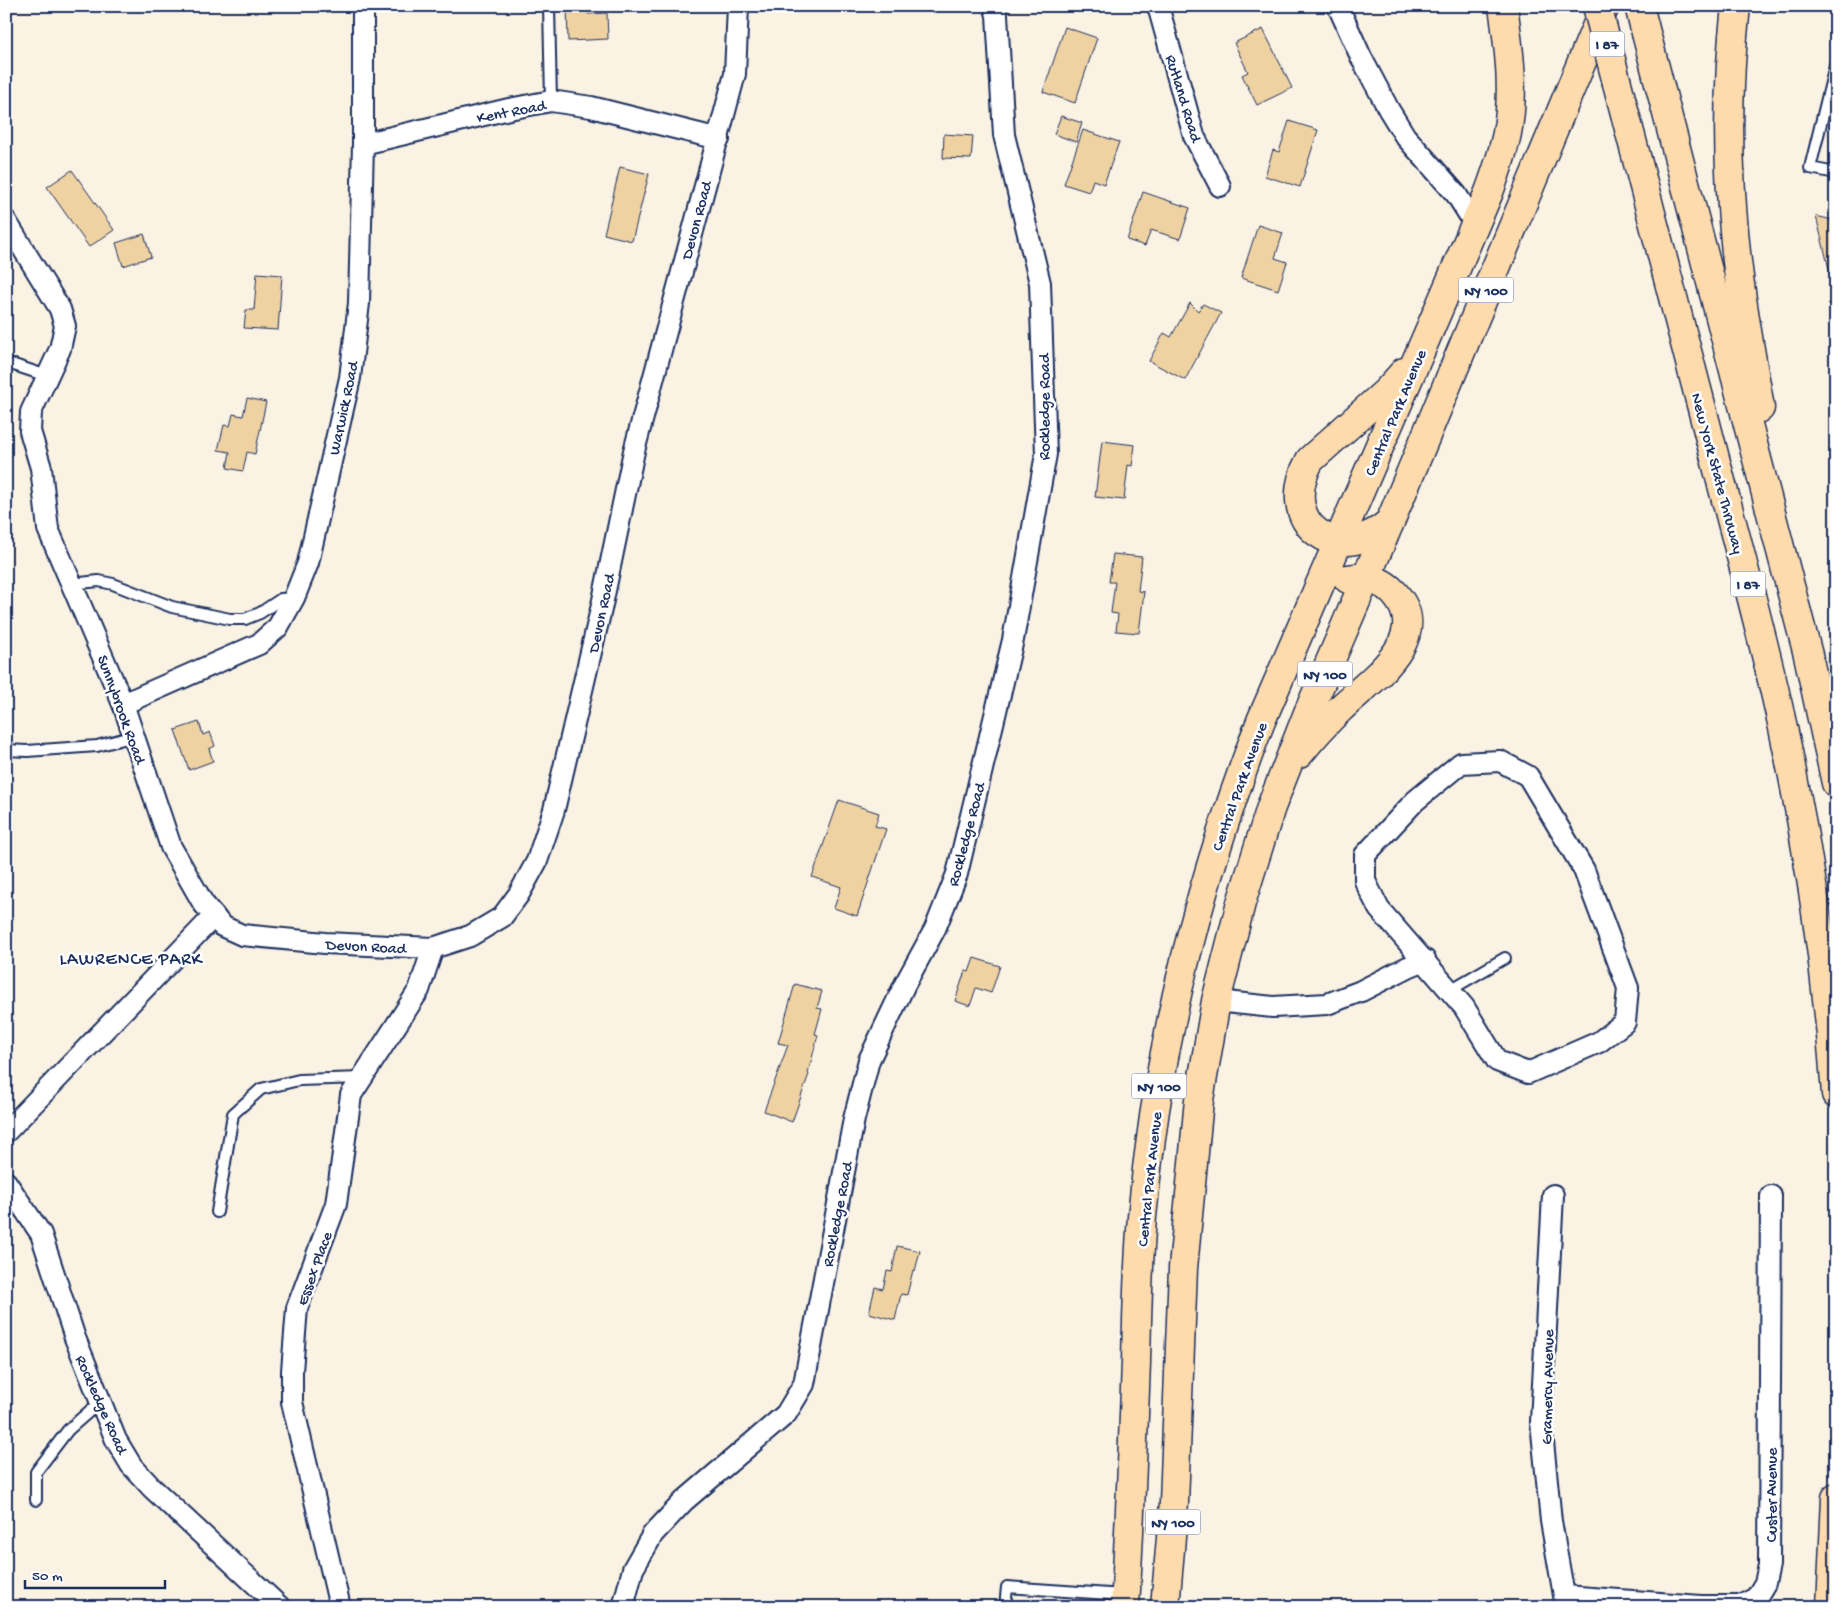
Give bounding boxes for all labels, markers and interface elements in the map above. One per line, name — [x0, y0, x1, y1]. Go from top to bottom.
road number: I 87 — [1590, 32, 1624, 56]
street label: Rutland Road — [1159, 53, 1204, 147]
street label: Kent Road — [476, 97, 549, 129]
street label: Devon Road — [679, 178, 718, 263]
road number: NY 100 — [1458, 278, 1514, 302]
street label: Central Park Avenue — [1362, 347, 1433, 479]
street label: Rockledge Road — [1037, 352, 1056, 460]
street label: Warwick Road — [326, 359, 365, 457]
street label: New York State Thruway — [1685, 391, 1746, 557]
street label: Devon Road — [586, 571, 621, 656]
road number: I 87 — [1730, 572, 1766, 596]
street label: Sunnybrook Road — [91, 653, 149, 769]
road number: NY 100 — [1298, 662, 1352, 686]
street label: Central Park Avenue — [1209, 720, 1274, 854]
street label: Rockledge Road — [945, 779, 992, 889]
street label: Devon Road — [324, 937, 408, 960]
district label: LAWRENCE PARK — [59, 950, 204, 971]
road number: NY 100 — [1132, 1074, 1186, 1098]
street label: Central Park Avenue — [1135, 1110, 1168, 1248]
street label: Rockledge Road — [820, 1159, 859, 1269]
street label: Essex Place — [294, 1229, 339, 1309]
street label: Gramercy Avenue — [1539, 1329, 1560, 1445]
street label: Rockledge Road — [69, 1353, 131, 1459]
street label: Custer Avenue — [1764, 1447, 1783, 1542]
road number: NY 100 — [1146, 1510, 1200, 1534]
scale bar — [25, 1558, 165, 1590]
text: 50 m — [32, 1568, 63, 1586]

